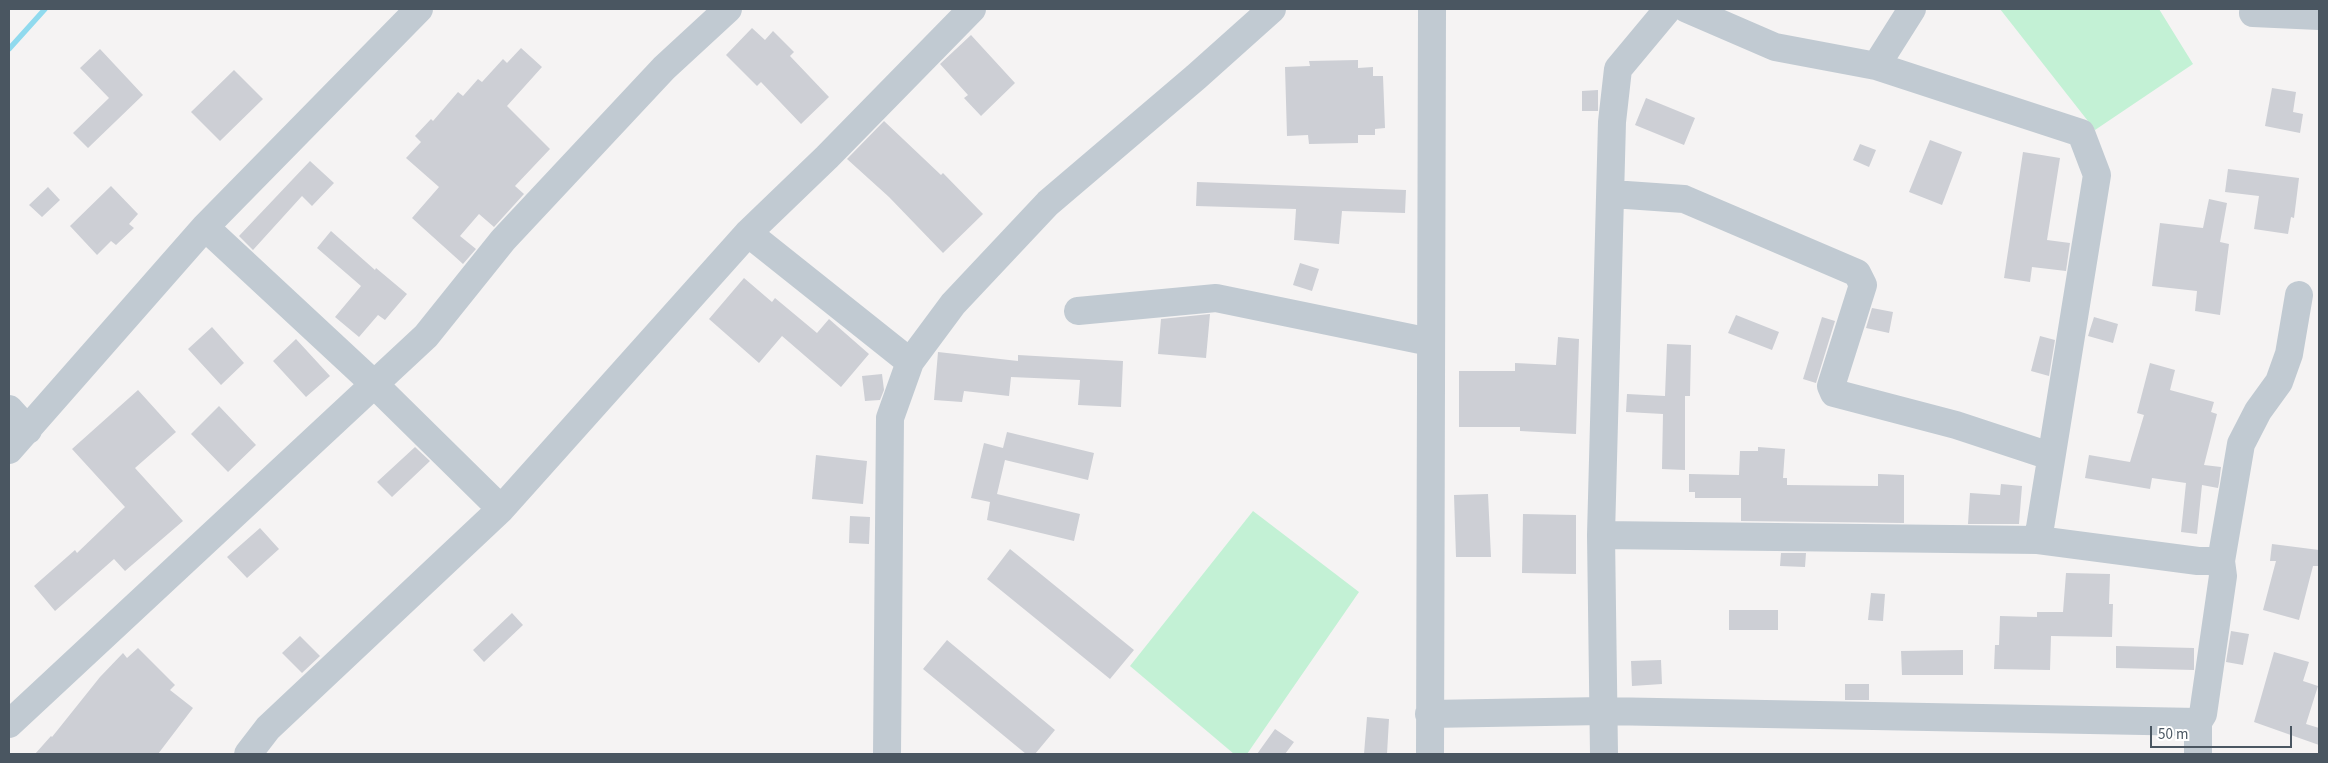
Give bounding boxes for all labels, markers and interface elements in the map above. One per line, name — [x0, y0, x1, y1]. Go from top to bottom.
scale bar — [2153, 716, 2296, 748]
text: 50 m — [2158, 724, 2188, 745]

